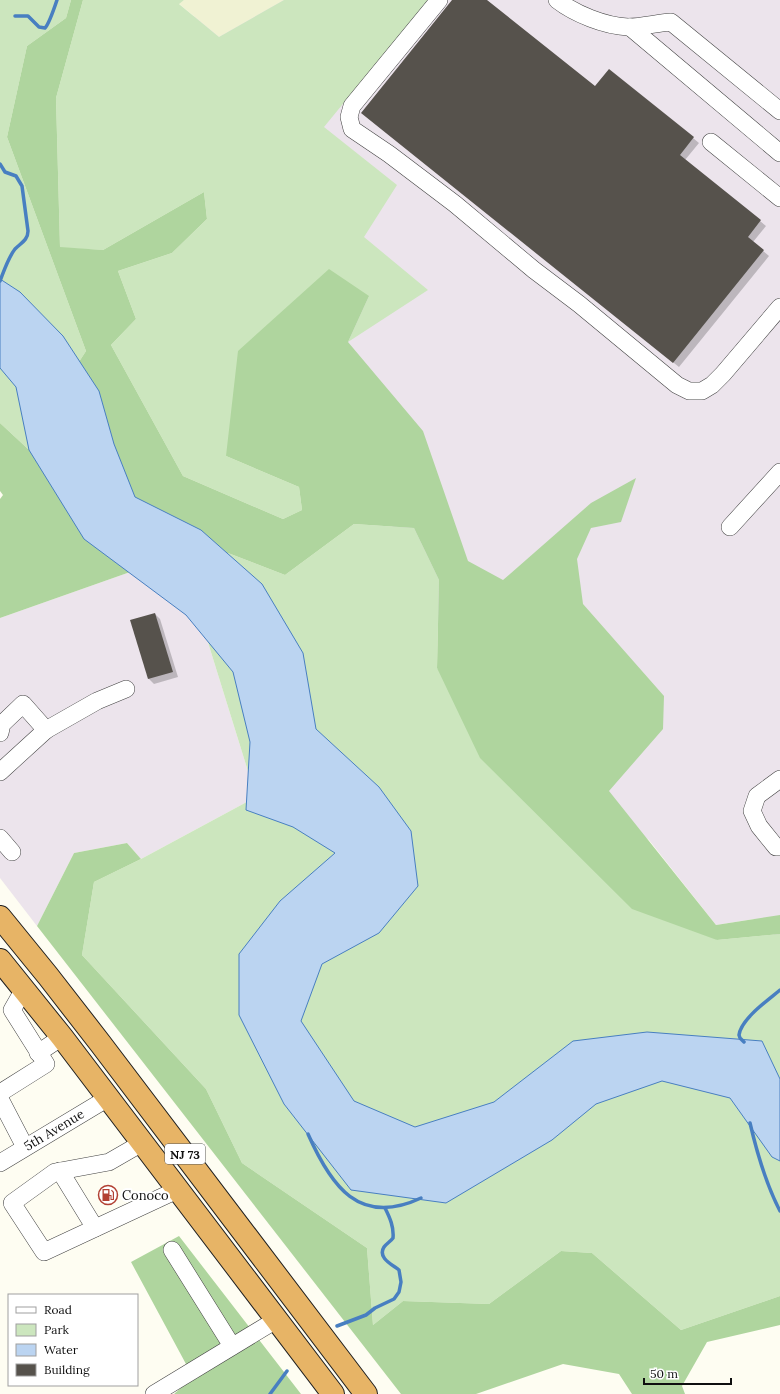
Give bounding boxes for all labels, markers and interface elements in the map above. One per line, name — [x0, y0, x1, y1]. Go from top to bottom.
street label: 5th Avenue — [21, 1105, 87, 1155]
road number: NJ 73 — [165, 1144, 205, 1164]
fuel station icon: Conoco — [97, 1184, 119, 1206]
place label: Conoco — [122, 1187, 169, 1204]
legend — [8, 1294, 138, 1386]
text: Road — [44, 1302, 72, 1317]
text: Park — [44, 1322, 70, 1337]
text: Water — [44, 1342, 79, 1357]
scale bar — [644, 1360, 731, 1386]
text: Building — [44, 1362, 90, 1377]
text: 50 m — [650, 1366, 678, 1381]

